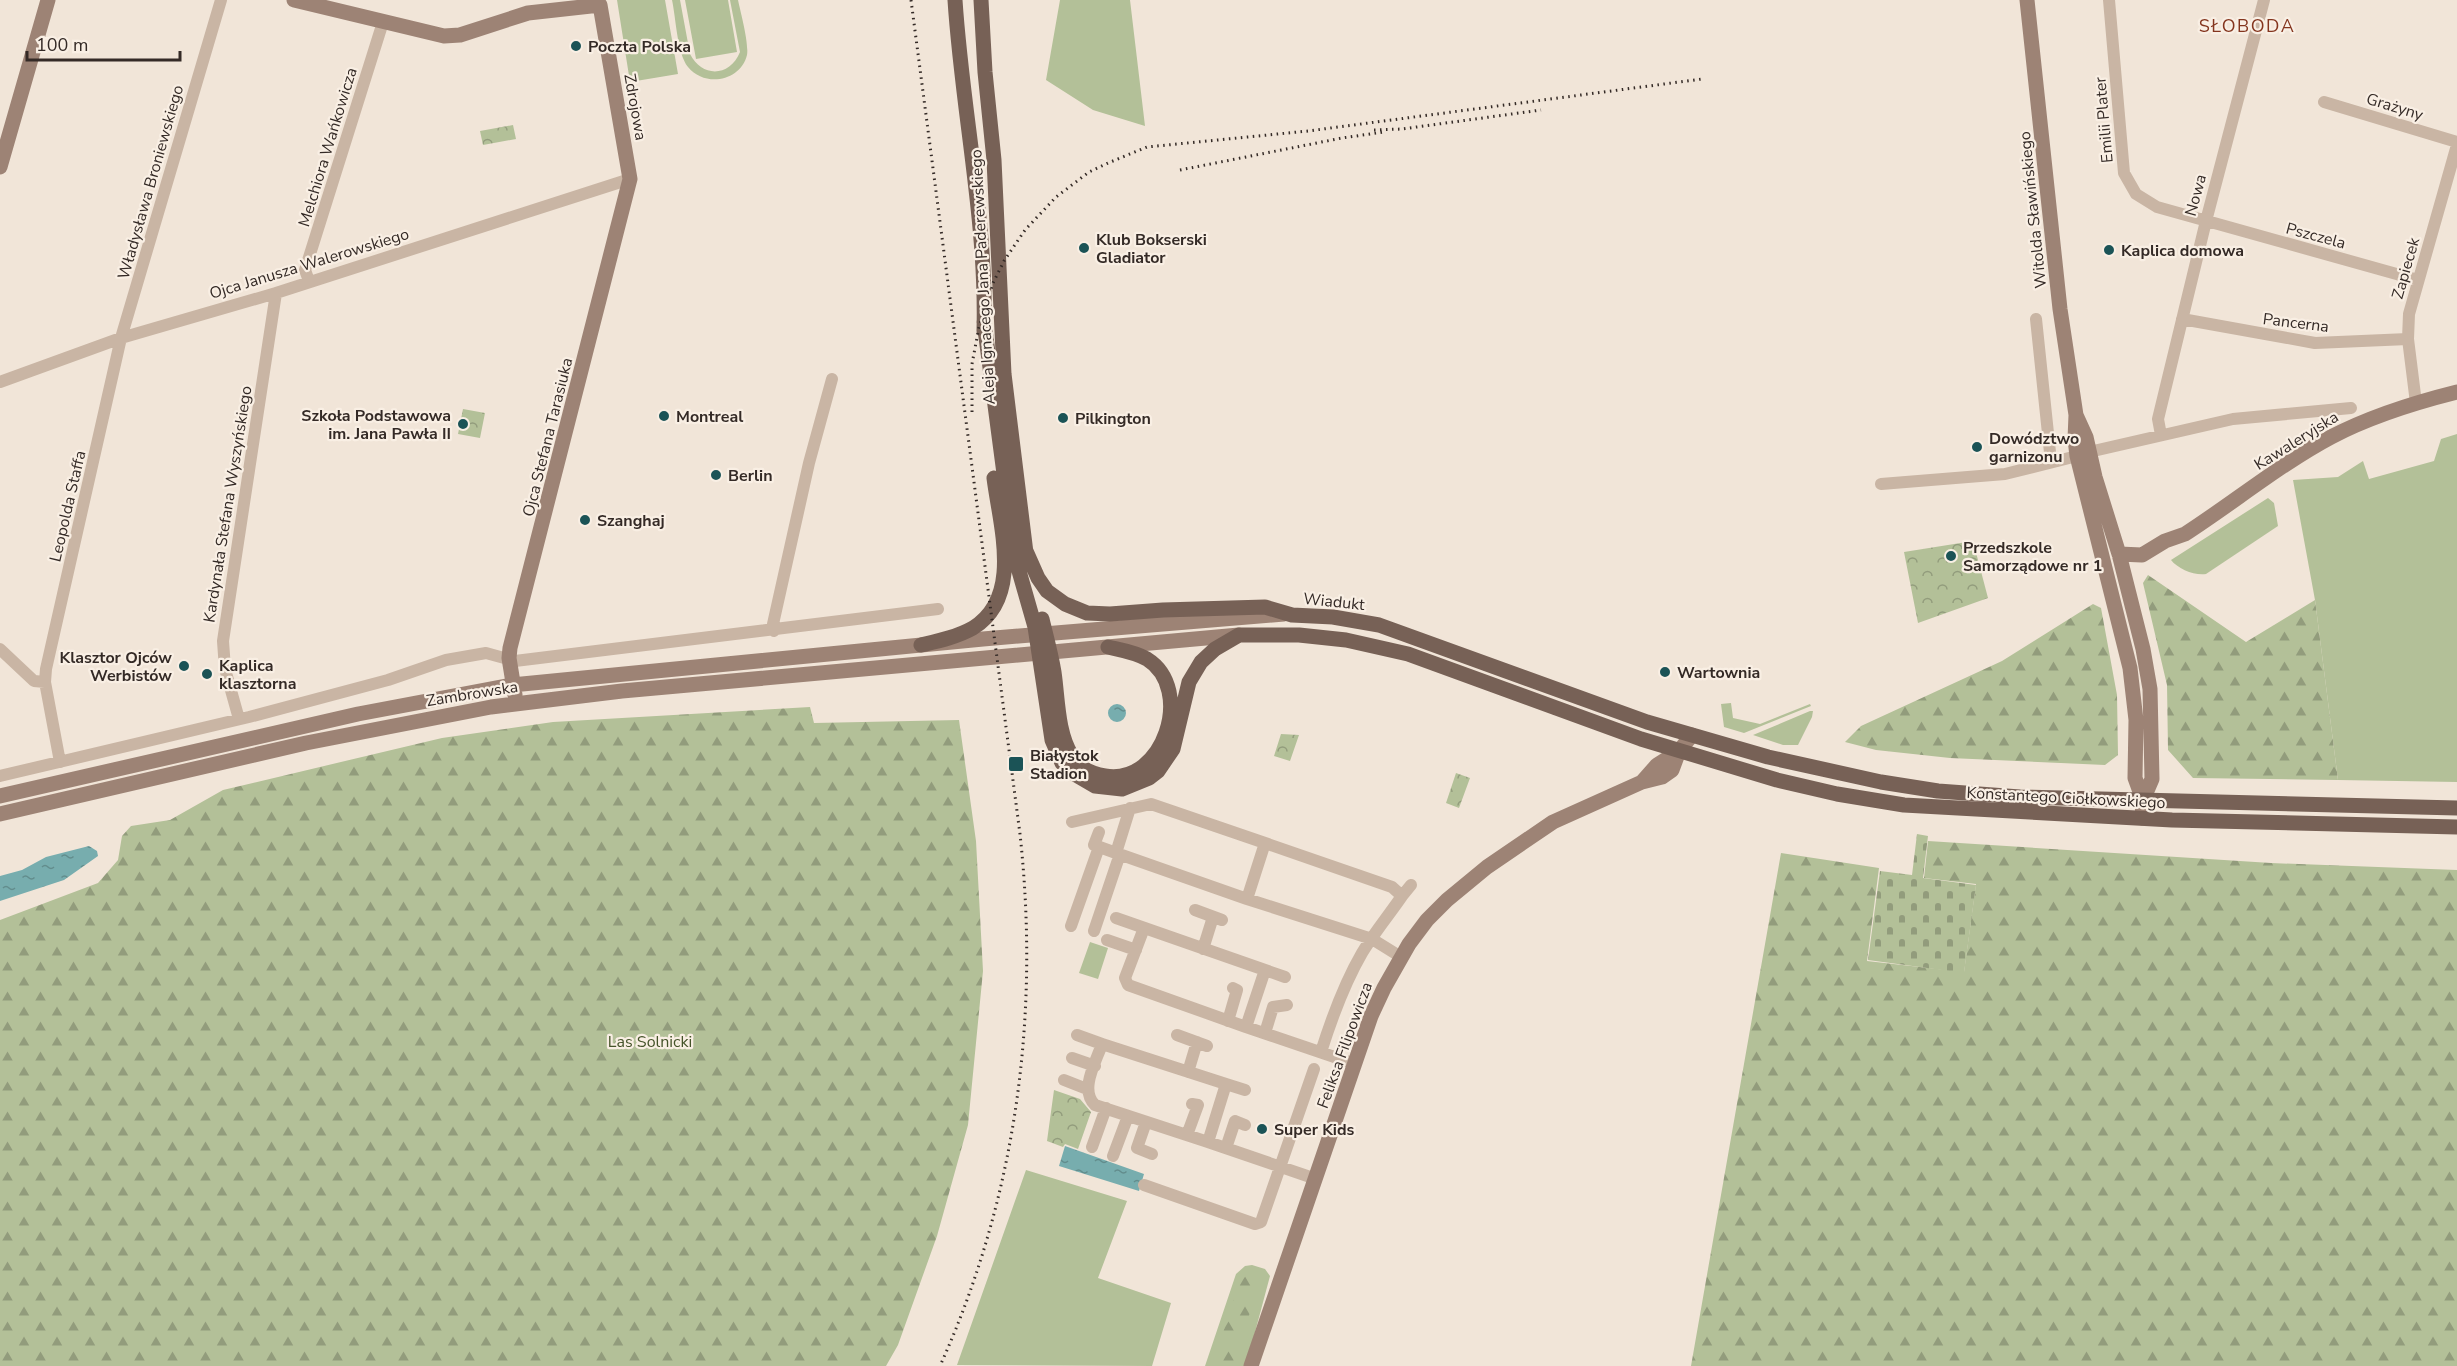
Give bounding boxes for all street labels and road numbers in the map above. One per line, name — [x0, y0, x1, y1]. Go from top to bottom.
street label: Melchiora Wańkowicza — [293, 65, 363, 230]
street label: Zdrojowa — [618, 72, 652, 142]
street label: Emilii Plater — [2089, 76, 2119, 164]
street label: Władysława Broniewskiego — [113, 83, 189, 282]
street label: Grażyny — [2364, 88, 2427, 126]
street label: Witolda Sławińskiego — [2014, 130, 2052, 289]
street label: Aleja Ignacego Jana Paderewskiego — [965, 149, 1001, 405]
street label: Nowa — [2180, 172, 2212, 219]
street label: Pszczela — [2283, 217, 2348, 254]
street label: Ojca Janusza Walerowskiego — [207, 223, 412, 305]
street label: Zapiecek — [2387, 234, 2426, 302]
street label: Pancerna — [2262, 308, 2330, 338]
street label: Ojca Stefana Tarasiuka — [518, 355, 578, 519]
street label: Kardynała Stefana Wyszyńskiego — [198, 384, 258, 624]
street label: Kawaleryjska — [2250, 406, 2343, 476]
street label: Leopolda Staffa — [44, 448, 91, 564]
street label: Wiadukt — [1302, 588, 1366, 616]
street label: Zambrowska — [425, 676, 520, 712]
street label: Konstantego Ciołkowskiego — [1966, 782, 2166, 814]
street label: Feliksa Filipowicza — [1312, 979, 1378, 1112]

